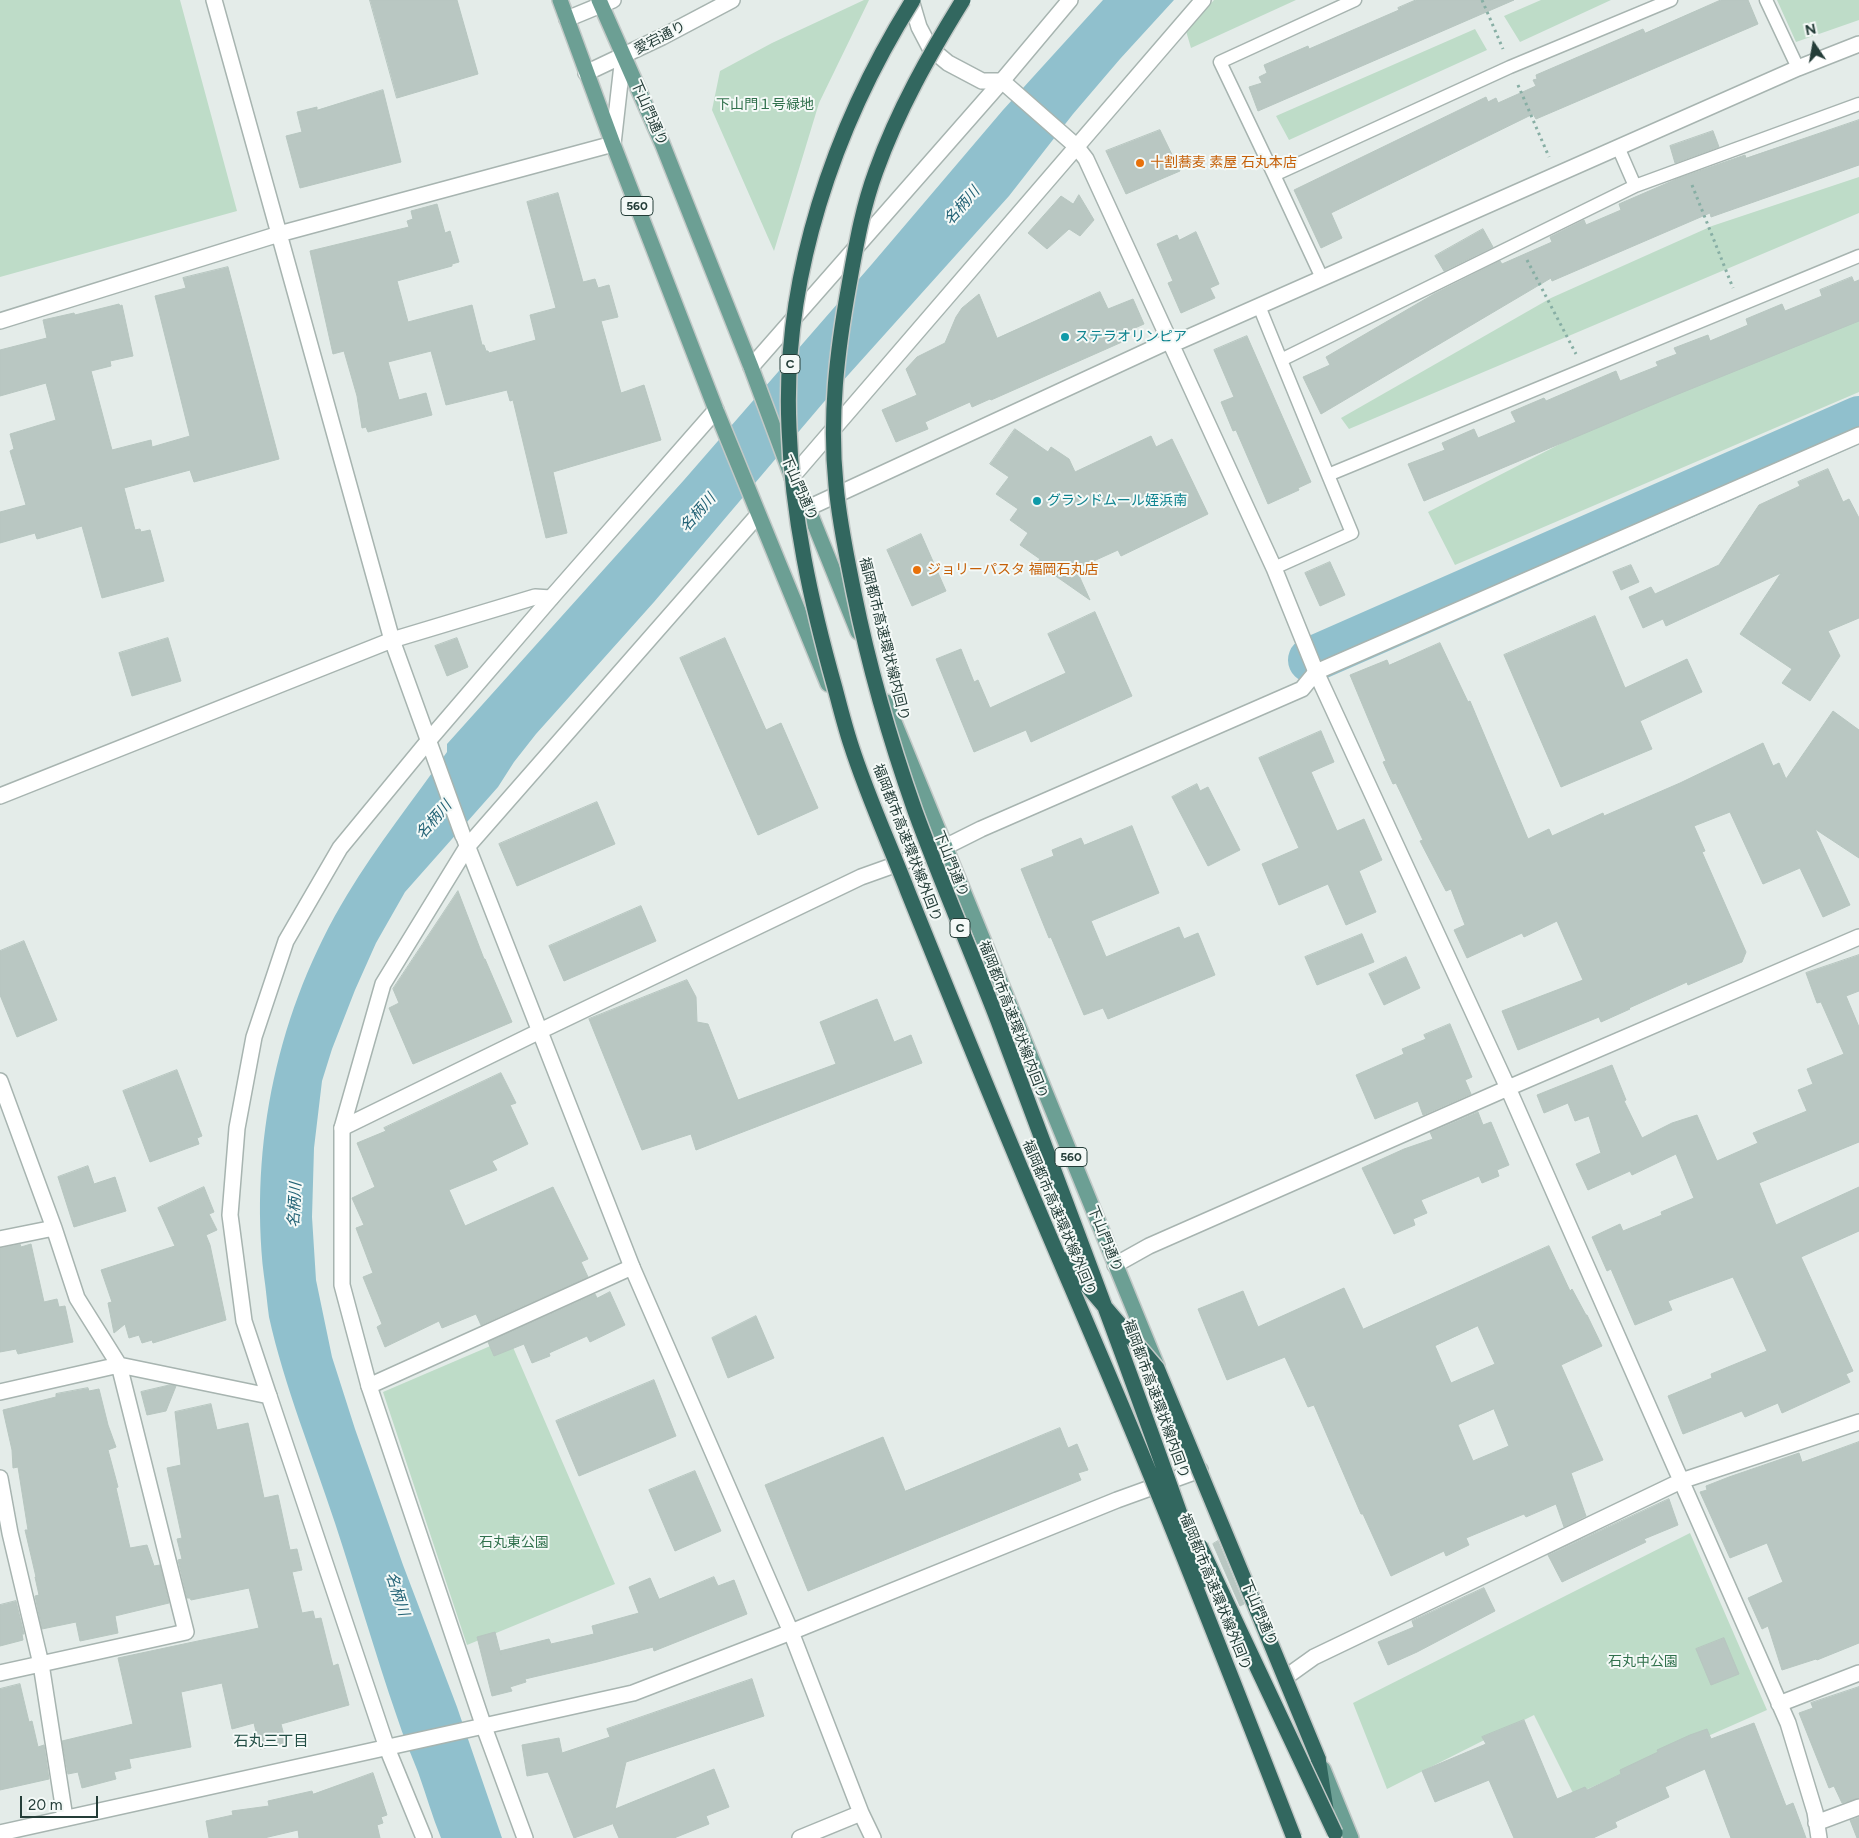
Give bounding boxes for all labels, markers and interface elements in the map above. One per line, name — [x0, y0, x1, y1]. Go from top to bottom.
street label: 愛宕通り — [631, 18, 689, 58]
north arrow — [1789, 20, 1839, 70]
text: N — [1804, 20, 1818, 39]
street label: 下山門通り — [627, 78, 671, 148]
park label: 下山門１号緑地 — [716, 97, 814, 113]
place label: 十割蕎麦 素屋 石丸本店 — [1150, 155, 1297, 171]
marker: 十割蕎麦 素屋 石丸本店 — [1134, 157, 1146, 169]
water label: 名柄川 — [940, 183, 984, 229]
road number: 560 — [621, 197, 653, 216]
place label: ステラオリンピア — [1075, 329, 1187, 345]
marker: ステラオリンピア — [1059, 331, 1071, 343]
road number: C — [780, 354, 800, 374]
street label: 下山門通り — [777, 453, 821, 523]
water label: 名柄川 — [676, 490, 720, 536]
place label: グランドムール姪浜南 — [1047, 493, 1187, 509]
marker: グランドムール姪浜南 — [1031, 495, 1043, 507]
street label: 福岡都市高速環状線内回り — [856, 555, 912, 723]
place label: ジョリーパスタ 福岡石丸店 — [927, 562, 1098, 578]
marker: ジョリーパスタ 福岡石丸店 — [911, 564, 923, 576]
street label: 福岡都市高速環状線外回り — [869, 762, 945, 924]
water label: 名柄川 — [412, 797, 456, 843]
street label: 下山門通り — [930, 828, 972, 900]
road number: C — [950, 918, 970, 938]
street label: 福岡都市高速環状線内回り — [975, 939, 1051, 1101]
street label: 福岡都市高速環状線外回り — [1018, 1137, 1100, 1299]
road number: 560 — [1055, 1148, 1087, 1166]
water label: 名柄川 — [285, 1182, 305, 1228]
street label: 下山門通り — [1084, 1203, 1126, 1275]
street label: 福岡都市高速環状線内回り — [1119, 1317, 1193, 1481]
street label: 福岡都市高速環状線外回り — [1176, 1511, 1254, 1673]
park label: 石丸東公園 — [479, 1535, 549, 1551]
water label: 名柄川 — [381, 1570, 413, 1618]
street label: 下山門通り — [1238, 1578, 1280, 1648]
park label: 石丸中公園 — [1608, 1654, 1678, 1670]
district label: 石丸三丁目 — [234, 1733, 308, 1751]
scale bar — [22, 1786, 100, 1818]
text: 20 m — [28, 1796, 62, 1814]

